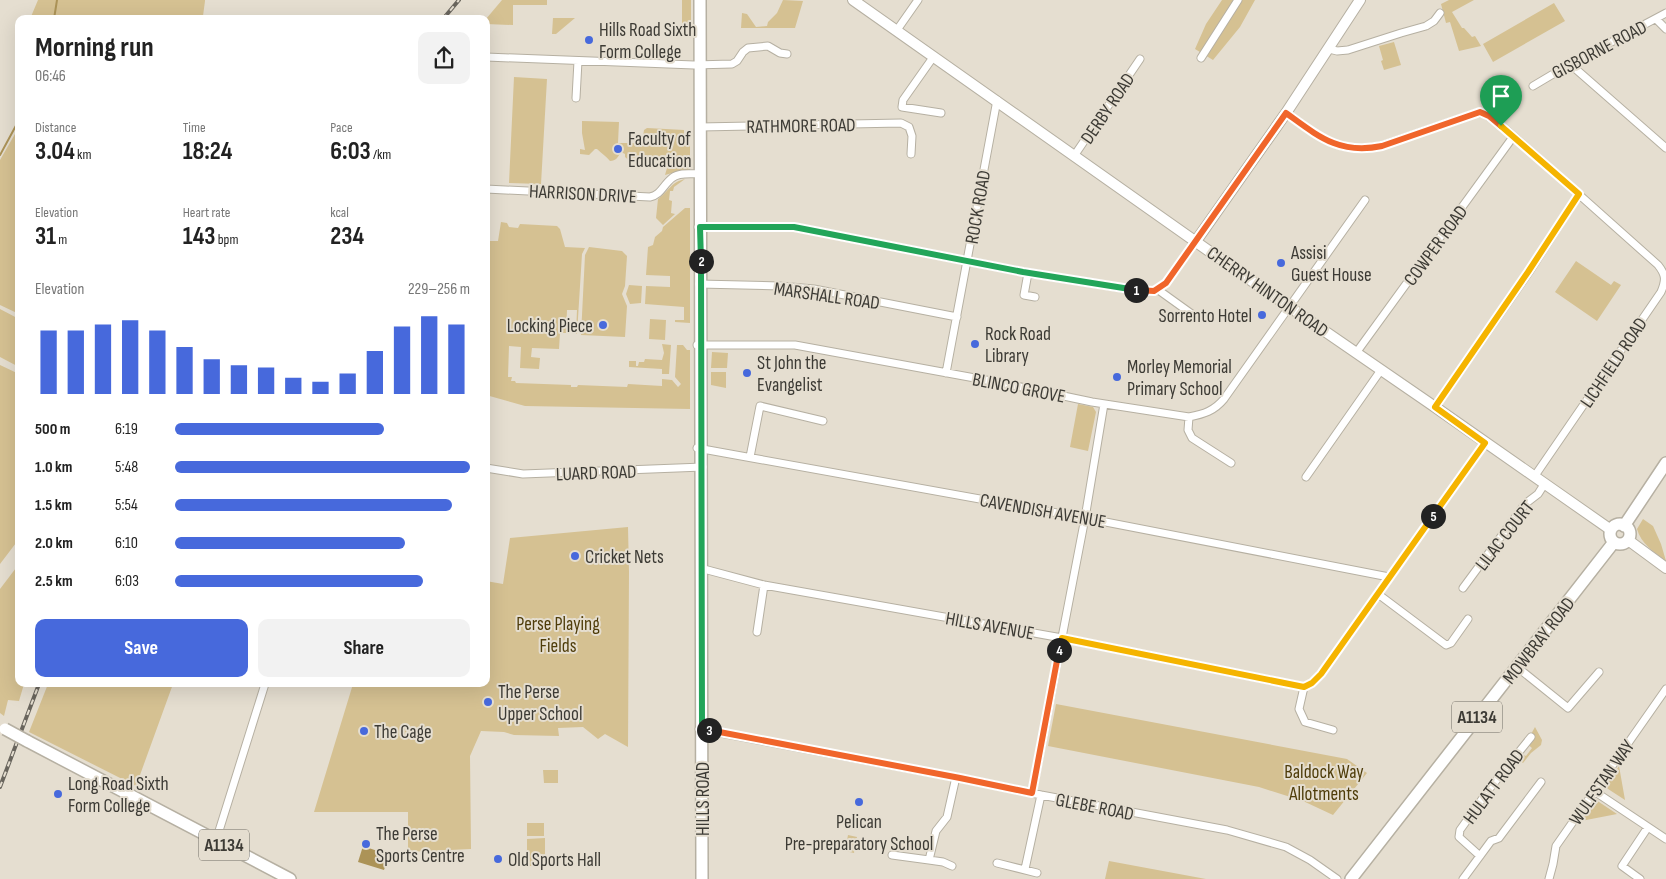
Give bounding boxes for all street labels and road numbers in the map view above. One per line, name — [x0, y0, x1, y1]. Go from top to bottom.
street label: GISBORNE ROAD — [1548, 16, 1651, 85]
street label: DERBY ROAD — [1076, 69, 1140, 149]
street label: RATHMORE ROAD — [746, 114, 856, 139]
street label: ROCK ROAD — [961, 169, 996, 246]
street label: HARRISON DRIVE — [529, 180, 637, 209]
street label: COWPER ROAD — [1399, 201, 1473, 291]
street label: CHERRY HINTON ROAD — [1202, 242, 1332, 343]
street label: MARSHALL ROAD — [772, 278, 881, 315]
street label: LICHFIELD ROAD — [1576, 313, 1653, 412]
street label: BLINCO GROVE — [970, 368, 1067, 409]
street label: LUARD ROAD — [555, 461, 637, 486]
street label: CAVENDISH AVENUE — [978, 489, 1108, 534]
street label: LILAC COURT — [1471, 496, 1540, 575]
street label: MOWBRAY ROAD — [1498, 593, 1580, 689]
street label: HILLS AVENUE — [944, 607, 1036, 646]
road number: A1134 — [1452, 702, 1502, 732]
street label: WULFSTAN WAY — [1564, 736, 1640, 830]
street label: HULATT ROAD — [1459, 745, 1530, 829]
street label: HILLS ROAD — [692, 762, 715, 836]
street label: GLEBE ROAD — [1054, 789, 1136, 826]
road number: A1134 — [199, 830, 249, 860]

